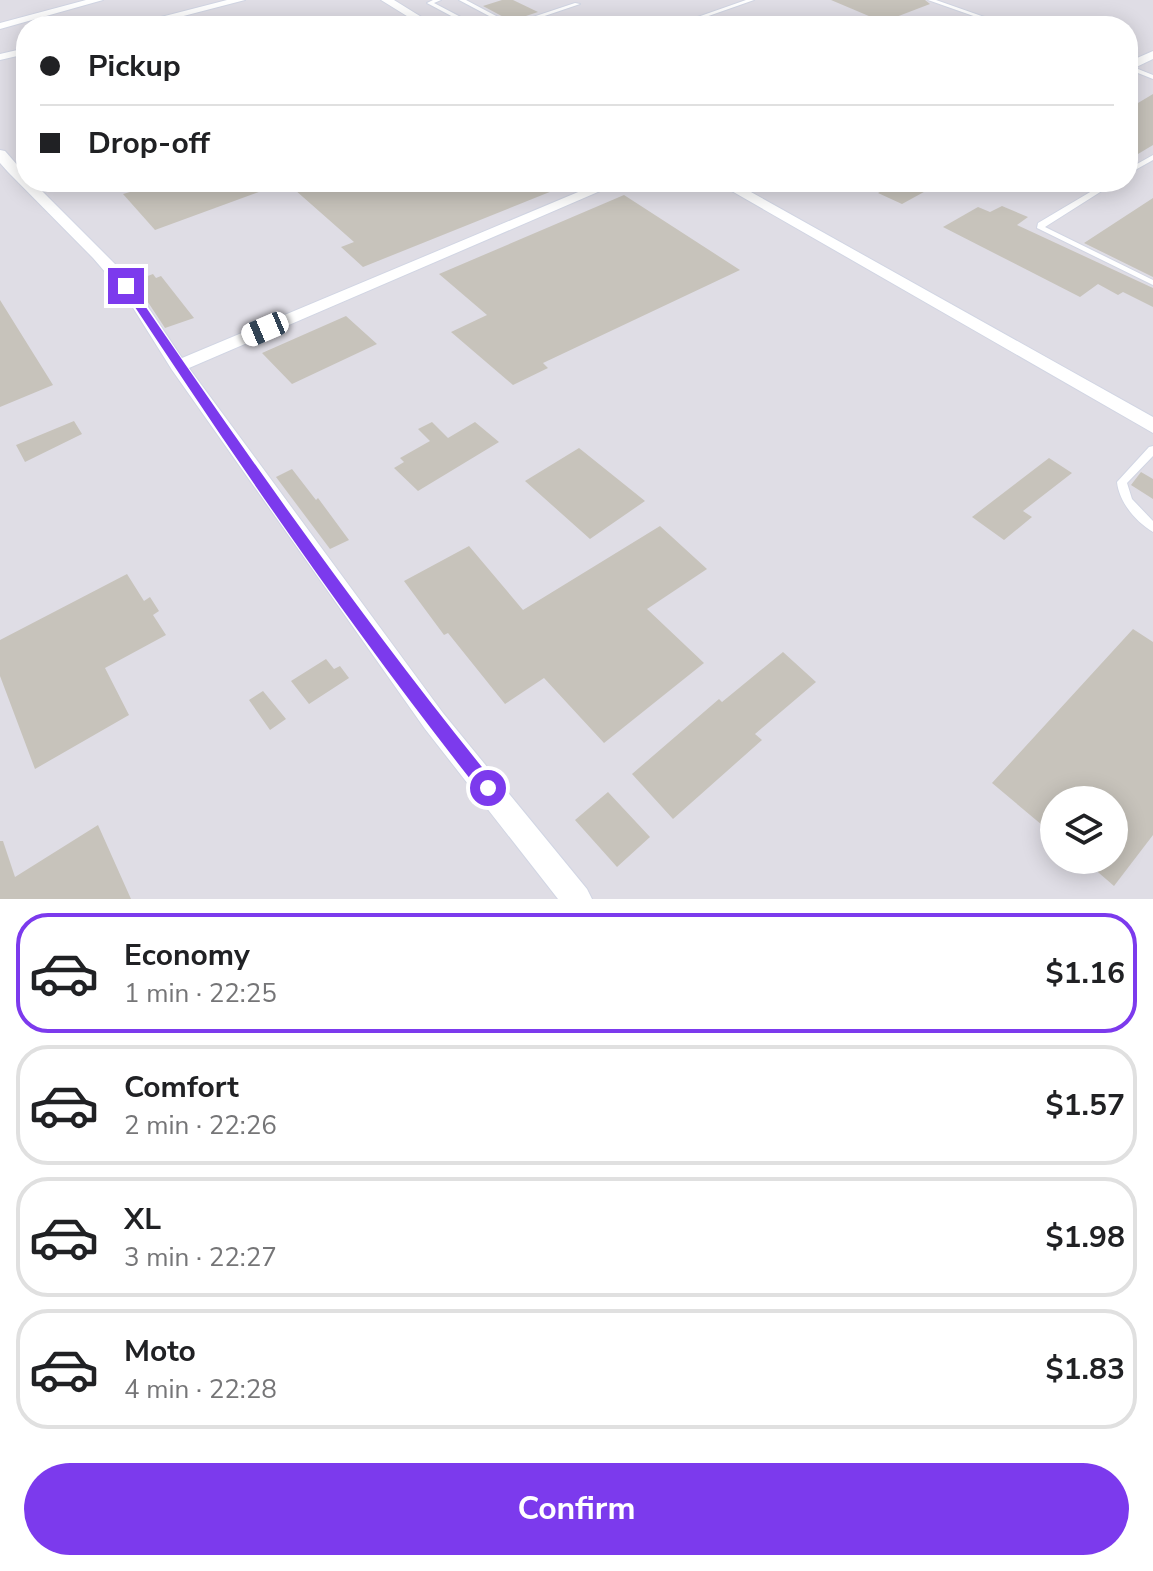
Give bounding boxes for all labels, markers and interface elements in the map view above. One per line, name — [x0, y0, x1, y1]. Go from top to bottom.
text: Pickup — [88, 46, 181, 87]
text: Drop-off — [88, 123, 210, 164]
route end — [108, 268, 144, 304]
car — [238, 309, 292, 349]
route start — [470, 770, 506, 806]
map controls — [1040, 786, 1128, 874]
button: layers — [1040, 786, 1128, 874]
text: Economy — [124, 935, 250, 976]
icon: car — [28, 937, 100, 1009]
text: $1.16 — [1046, 953, 1125, 994]
text: 1 min · 22:25 — [124, 976, 277, 1011]
text: Comfort — [124, 1067, 239, 1108]
icon: car — [28, 1069, 100, 1141]
text: $1.57 — [1046, 1085, 1125, 1126]
text: 2 min · 22:26 — [124, 1108, 277, 1143]
text: XL — [124, 1199, 161, 1240]
icon: car — [28, 1201, 100, 1273]
text: $1.98 — [1046, 1217, 1125, 1258]
text: 3 min · 22:27 — [124, 1240, 277, 1275]
text: Moto — [124, 1331, 196, 1372]
icon: car — [28, 1333, 100, 1405]
text: $1.83 — [1046, 1349, 1125, 1390]
text: 4 min · 22:28 — [124, 1372, 277, 1407]
button: Confirm — [24, 1463, 1129, 1555]

